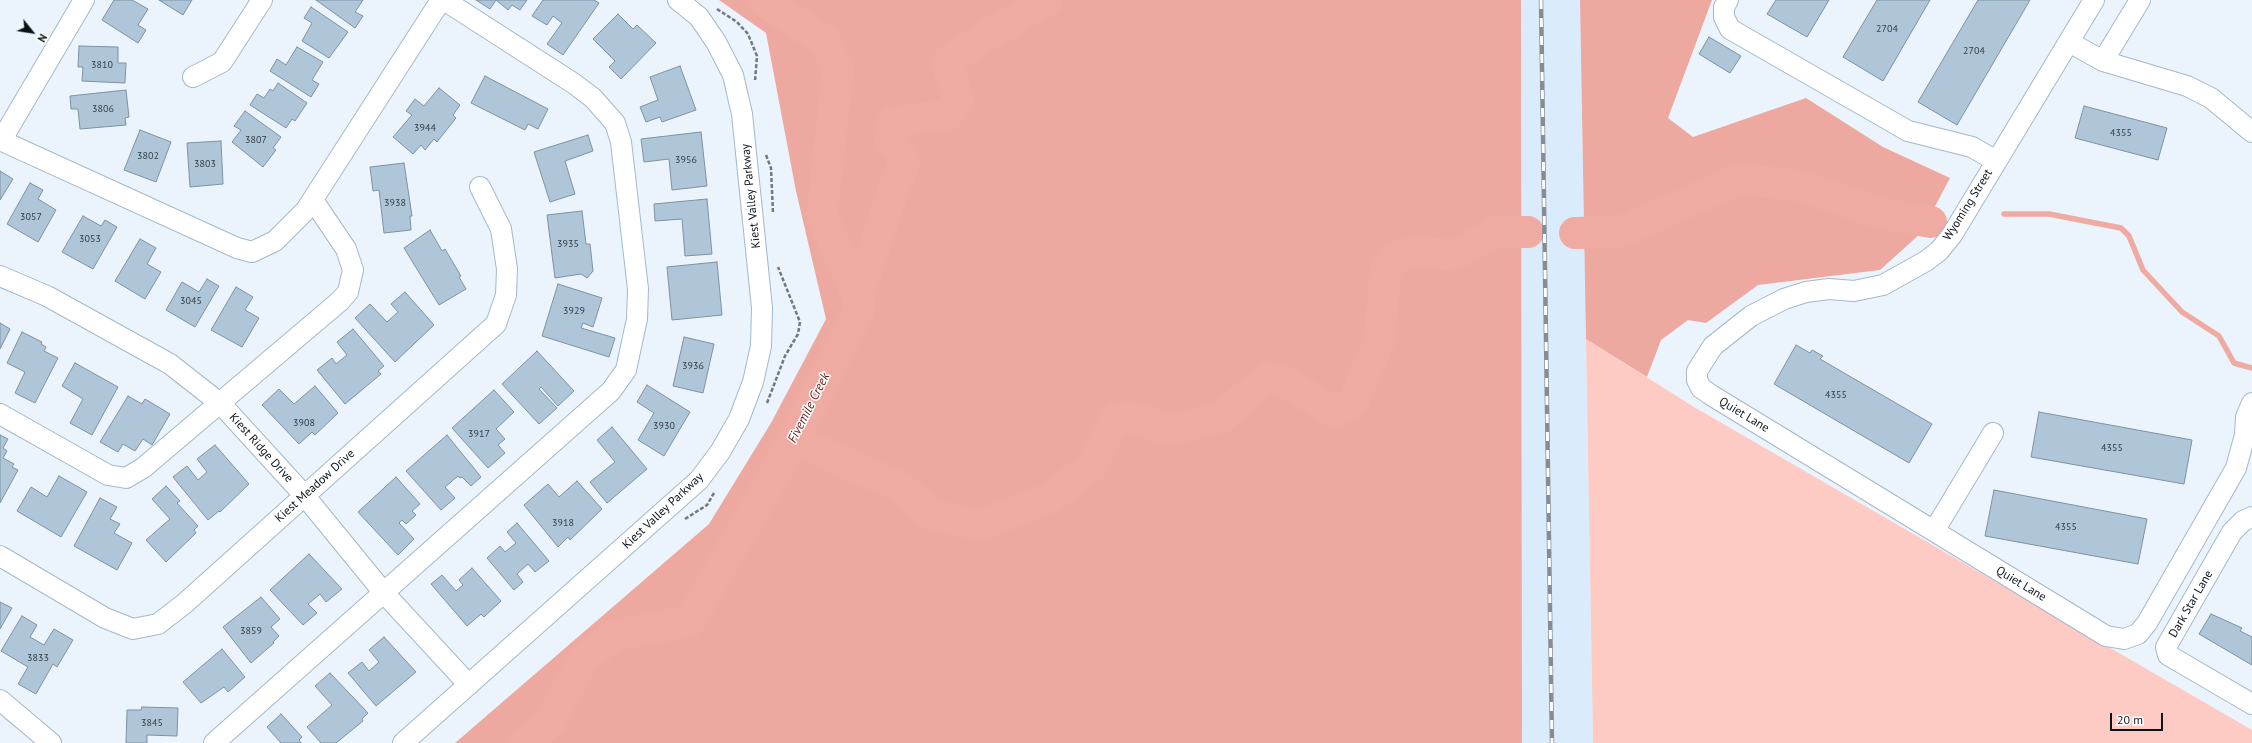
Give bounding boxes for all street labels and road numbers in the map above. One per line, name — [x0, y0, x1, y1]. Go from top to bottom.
street label: Kiest Valley Parkway — [738, 143, 764, 249]
street label: Wyoming Street — [1940, 167, 1996, 243]
street label: Quiet Lane — [1716, 394, 1772, 436]
street label: Kiest Ridge Drive — [226, 410, 296, 486]
street label: Kiest Meadow Drive — [272, 446, 358, 526]
street label: Kiest Valley Parkway — [620, 470, 706, 552]
street label: Quiet Lane — [1993, 563, 2049, 605]
street label: Dark Star Lane — [2166, 568, 2216, 640]

